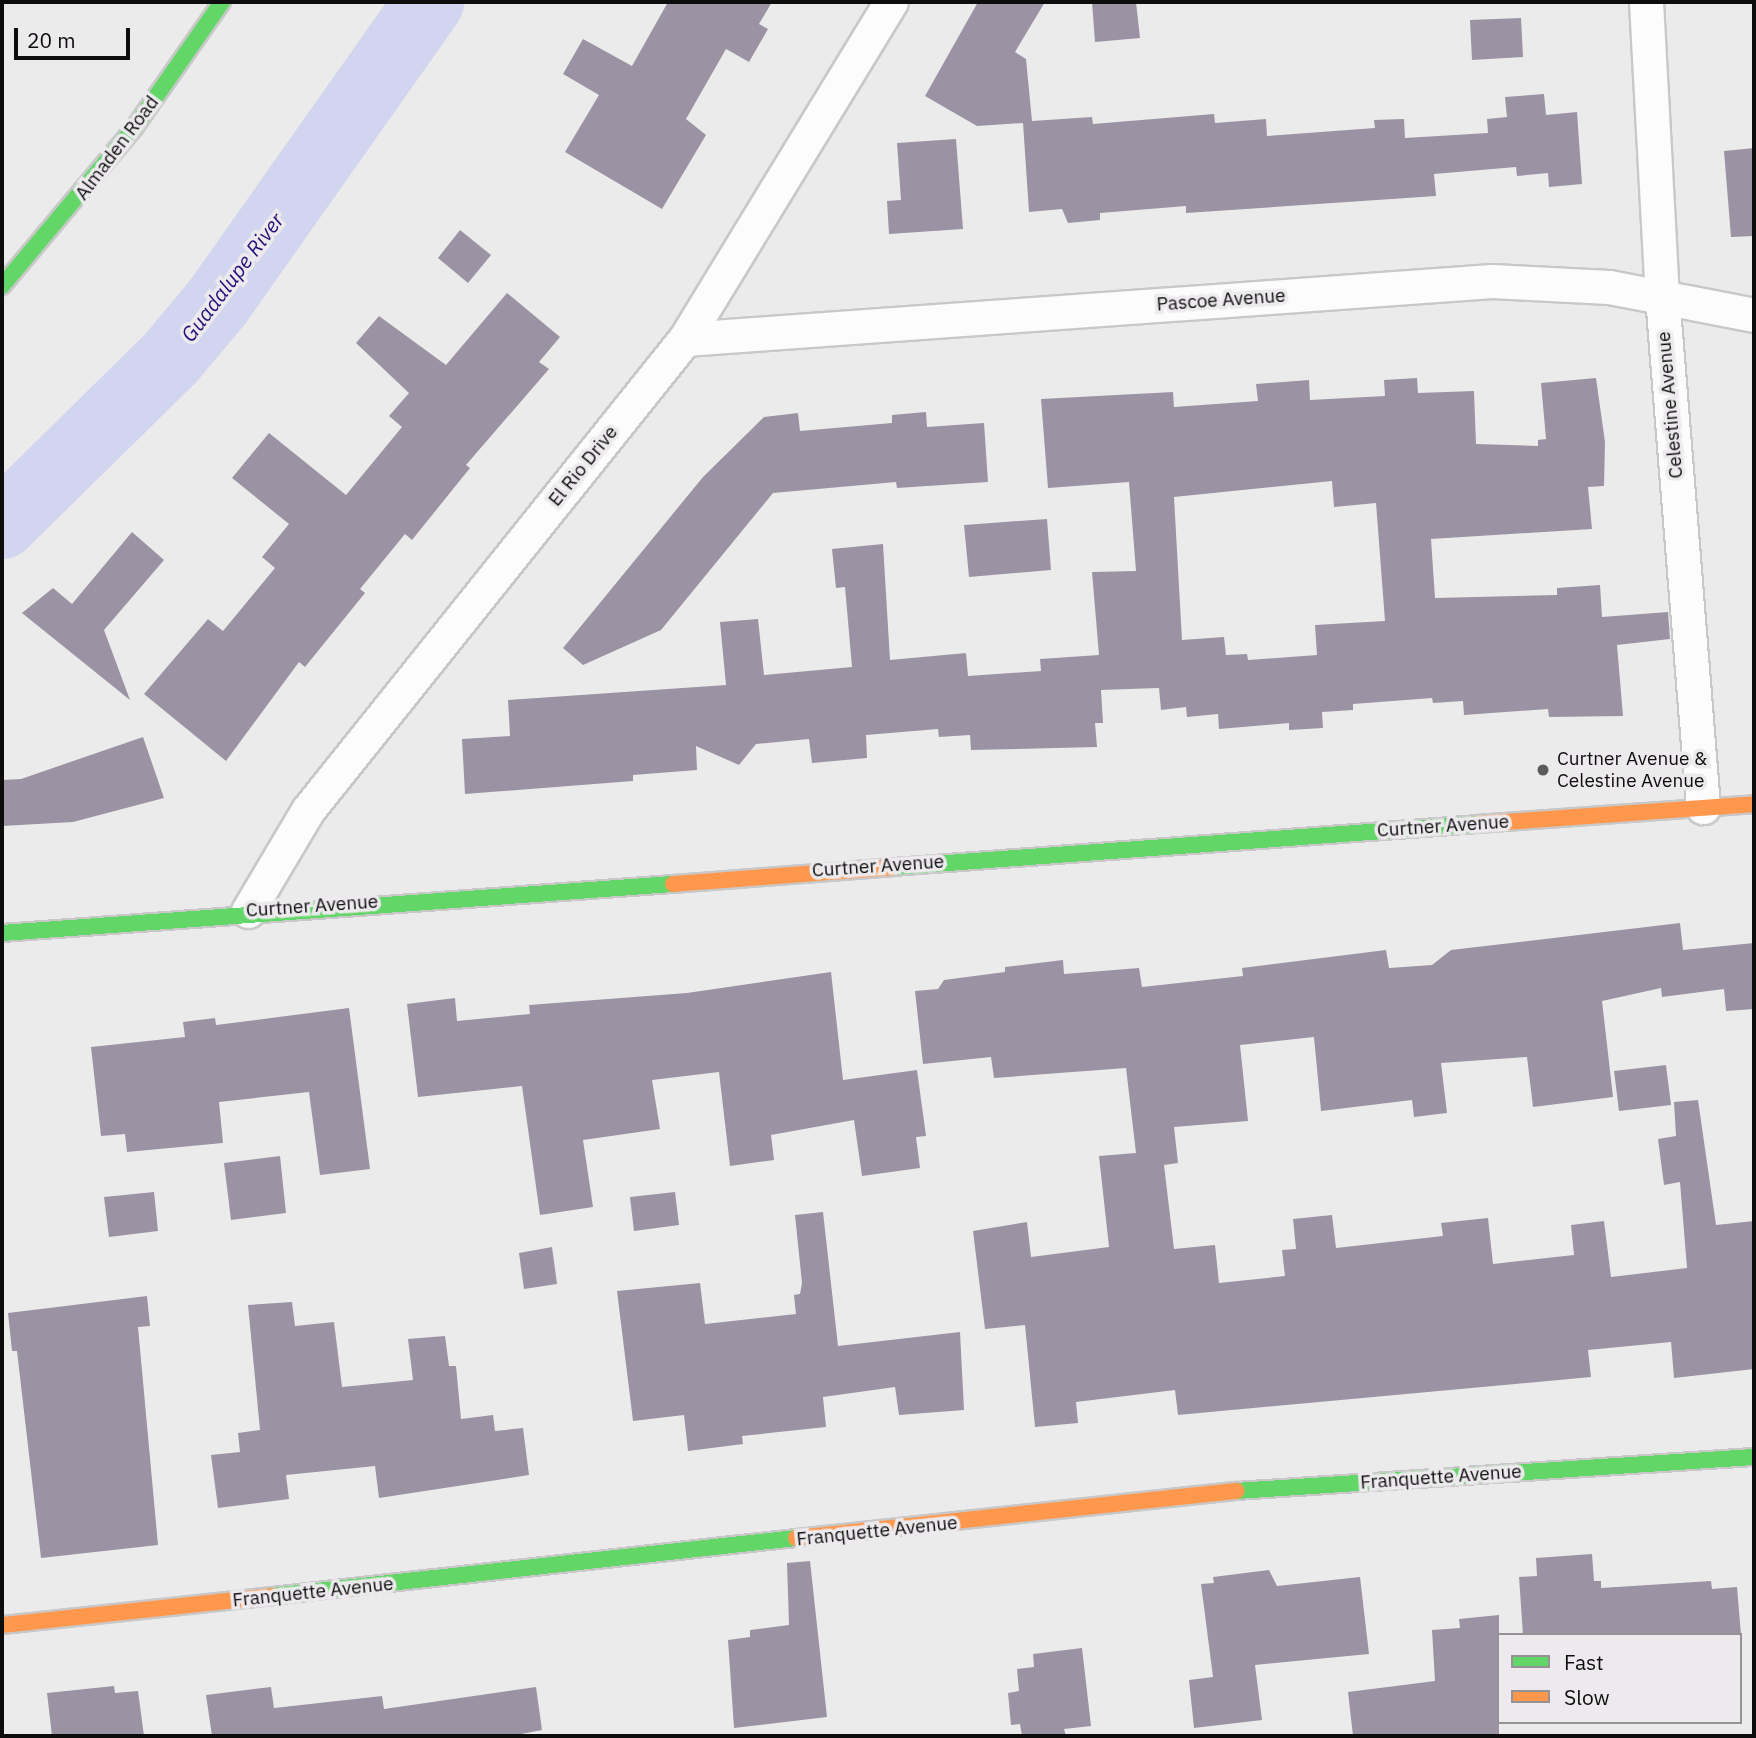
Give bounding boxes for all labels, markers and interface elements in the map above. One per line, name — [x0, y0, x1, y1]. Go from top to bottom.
scale bar — [18, 14, 133, 58]
text: 20 m — [27, 26, 76, 54]
street label: Almaden Road — [70, 91, 164, 205]
water label: Guadalupe River — [175, 208, 289, 346]
street label: Pascoe Avenue — [1156, 284, 1286, 316]
street label: Celestine Avenue — [1652, 331, 1688, 479]
street label: El Rio Drive — [544, 421, 622, 511]
place label: Curtner Avenue & Celestine Avenue — [1557, 748, 1707, 792]
marker: Curtner Avenue & Celestine Avenue — [1535, 762, 1551, 778]
street label: Curtner Avenue — [1376, 810, 1510, 842]
street label: Curtner Avenue — [811, 850, 945, 882]
street label: Curtner Avenue — [245, 890, 379, 922]
street label: Franquette Avenue — [1360, 1460, 1522, 1494]
street label: Franquette Avenue — [795, 1511, 959, 1551]
street label: Franquette Avenue — [231, 1572, 395, 1612]
legend — [1497, 1633, 1742, 1724]
text: Fast — [1564, 1648, 1604, 1676]
text: Slow — [1564, 1683, 1610, 1711]

